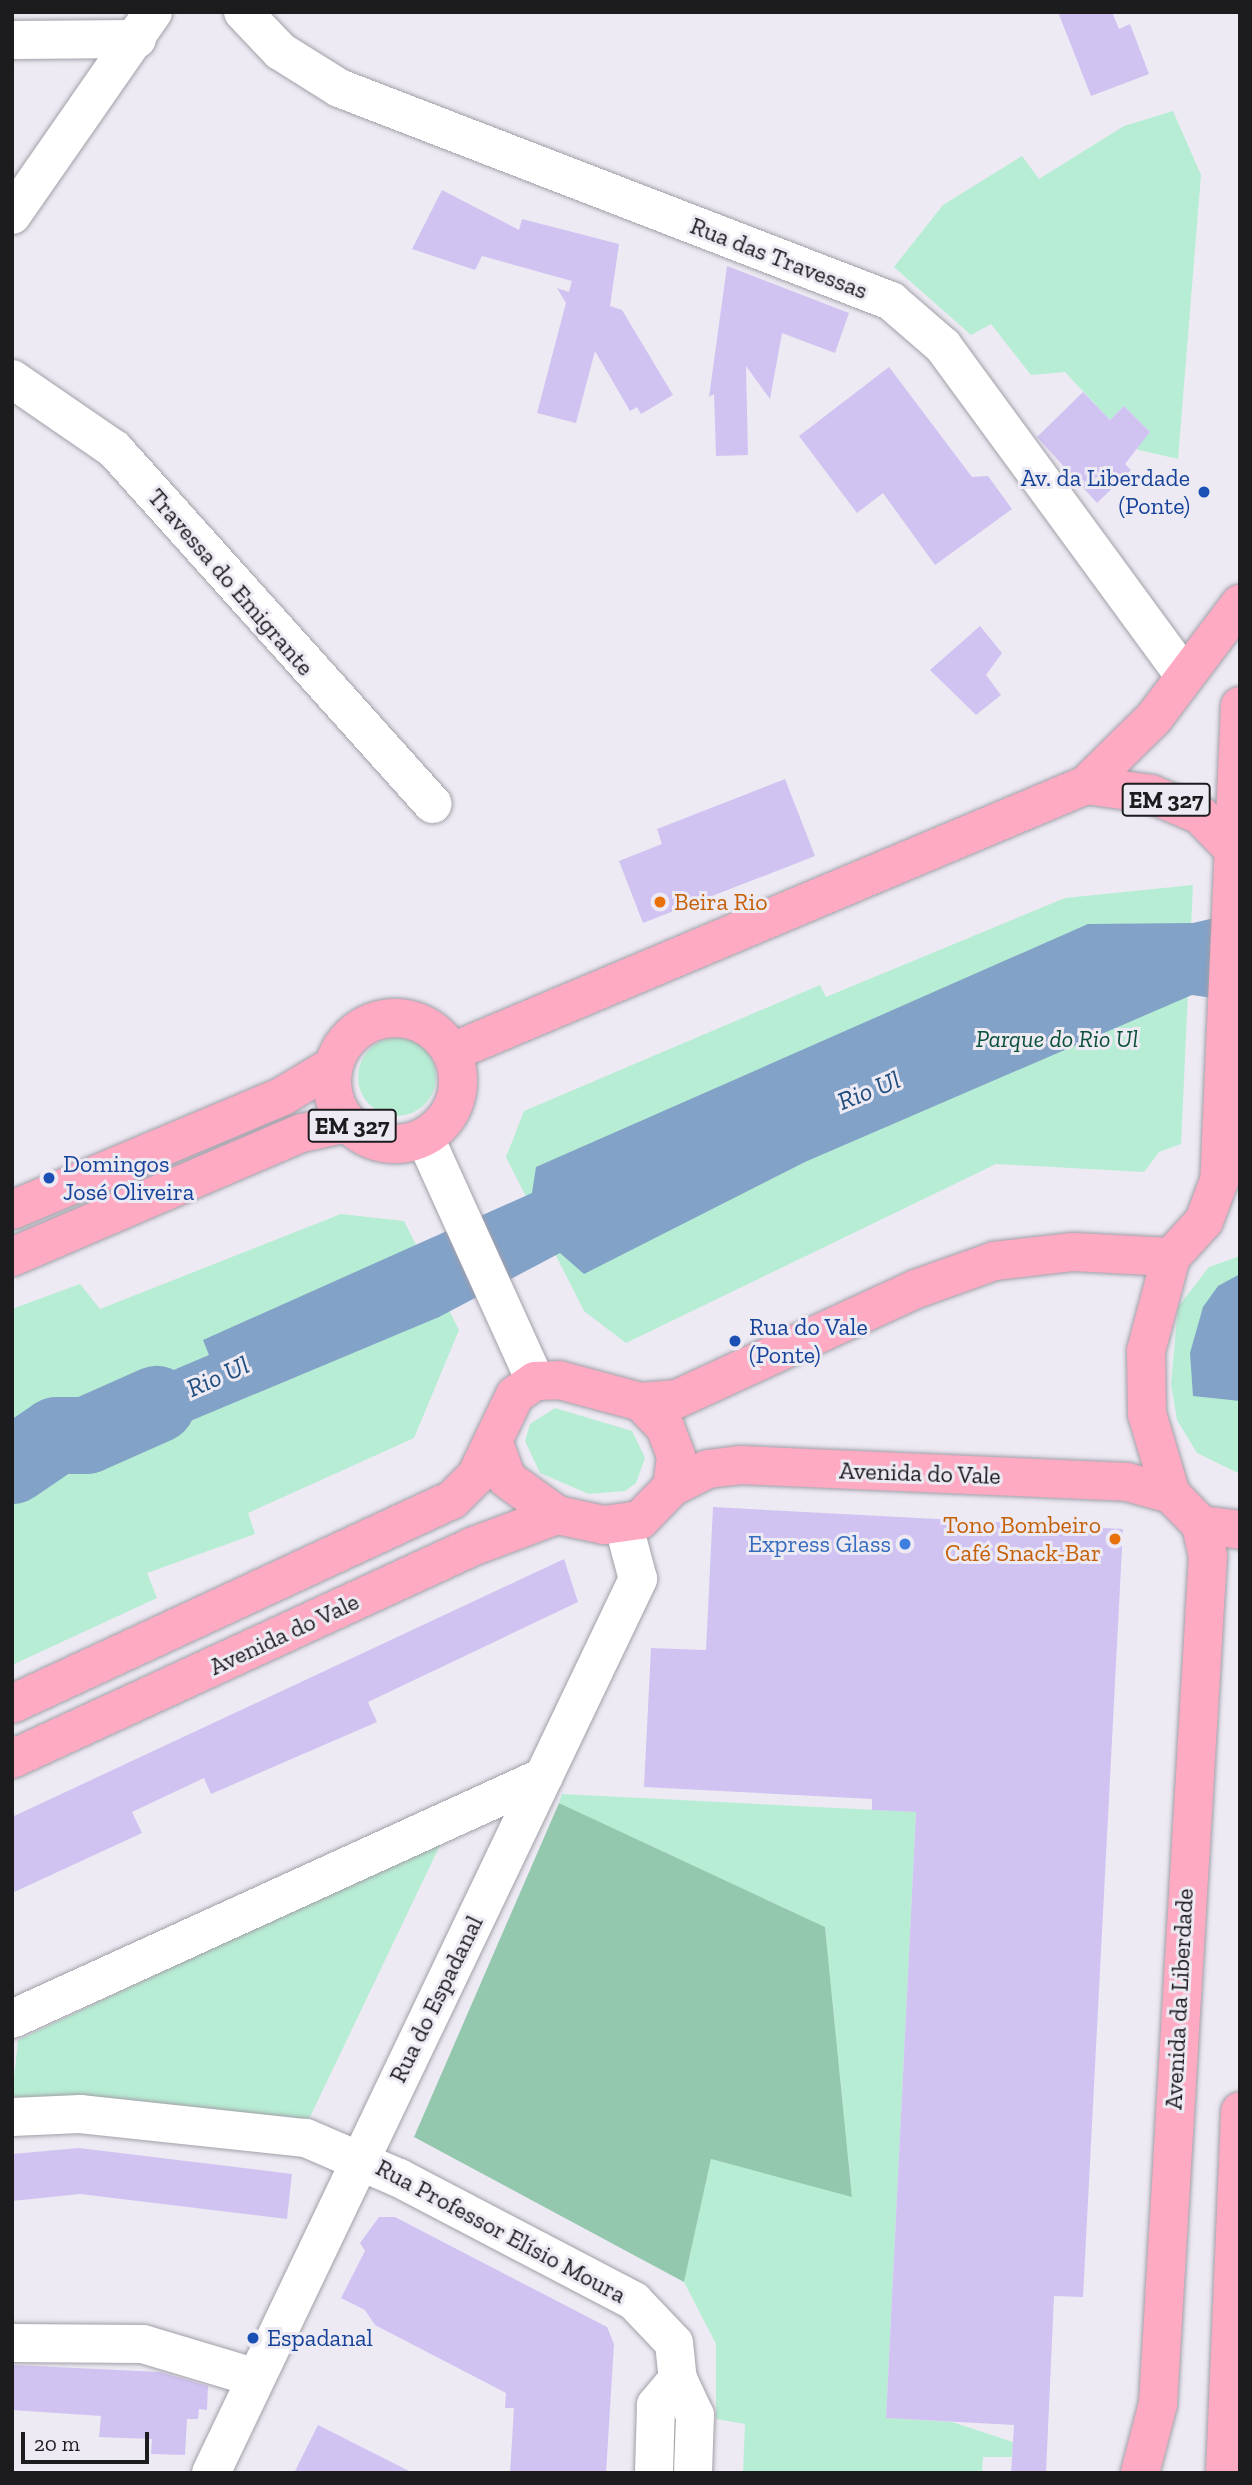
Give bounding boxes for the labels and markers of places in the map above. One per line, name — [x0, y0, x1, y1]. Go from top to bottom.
place label: Av. da Liberdade (Ponte) — [1021, 464, 1190, 520]
marker: Av. da Liberdade (Ponte) — [1196, 484, 1212, 500]
place label: Beira Rio — [674, 888, 767, 916]
marker: Beira Rio — [652, 894, 668, 910]
place label: Domingos José Oliveira — [63, 1150, 194, 1206]
marker: Domingos José Oliveira — [41, 1170, 57, 1186]
place label: Rua do Vale (Ponte) — [749, 1313, 869, 1369]
marker: Rua do Vale (Ponte) — [727, 1333, 743, 1349]
place label: Tono Bombeiro Café Snack-Bar — [943, 1511, 1101, 1567]
place label: Express Glass — [748, 1530, 891, 1558]
marker: Tono Bombeiro Café Snack-Bar — [1107, 1531, 1123, 1547]
marker: Express Glass — [897, 1536, 913, 1552]
place label: Espadanal — [267, 2324, 373, 2352]
marker: Espadanal — [245, 2330, 261, 2346]

